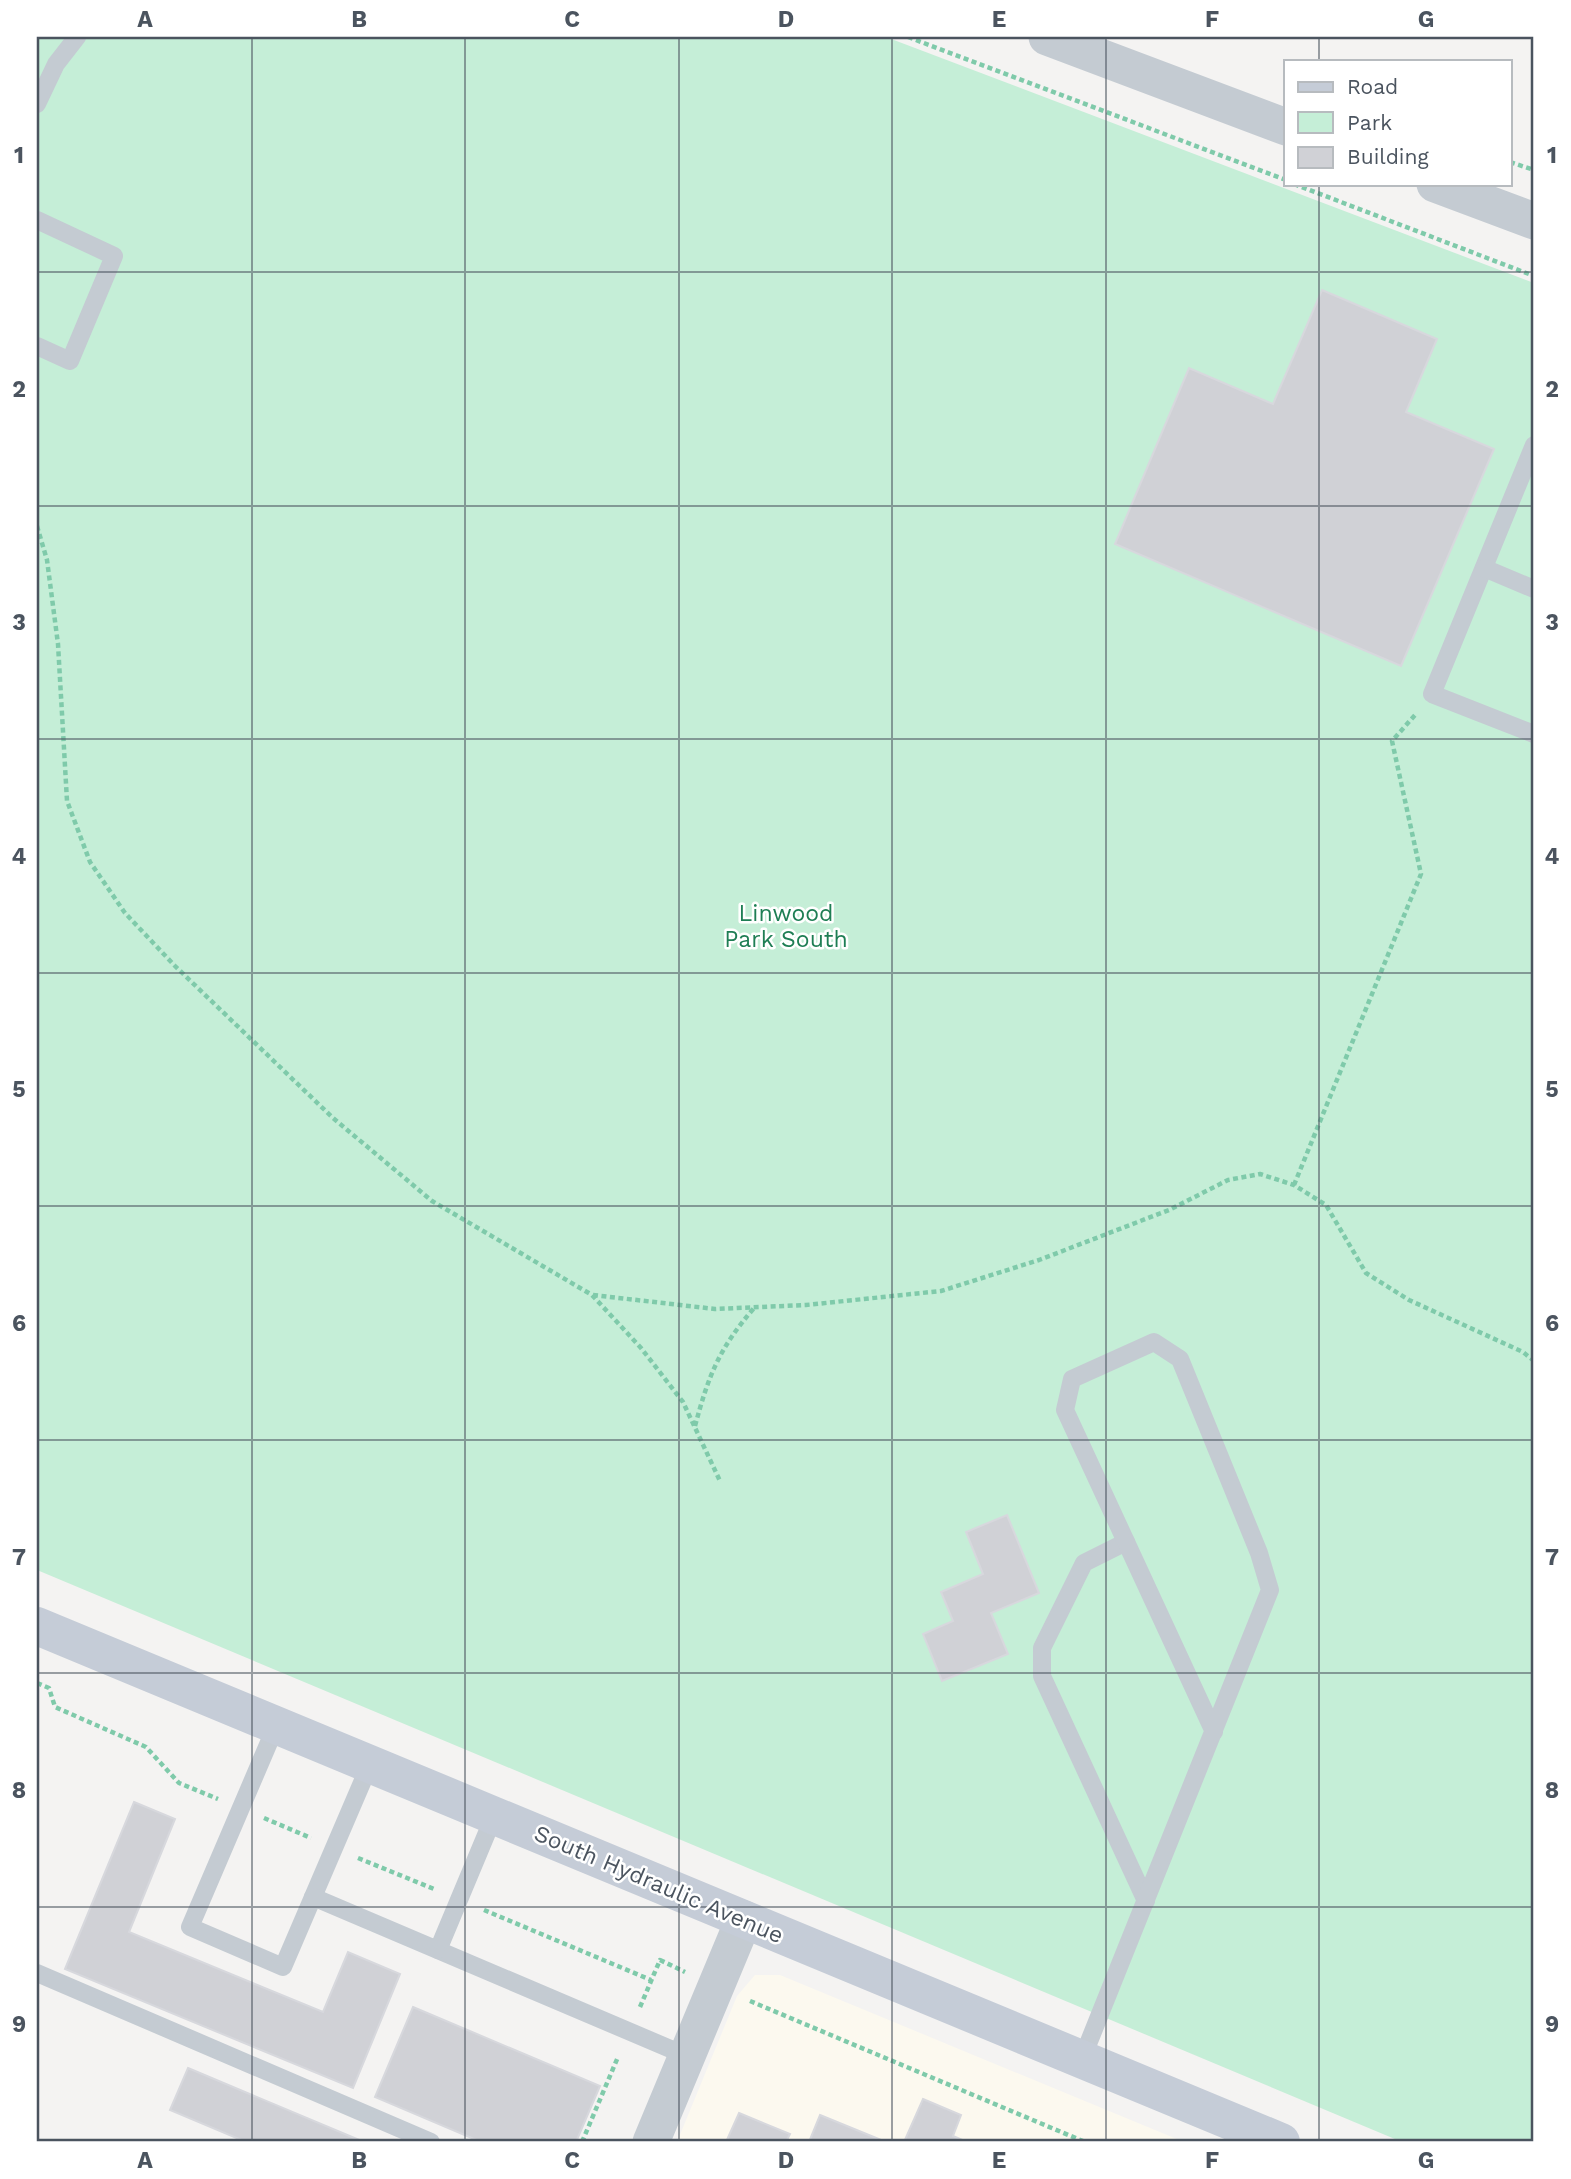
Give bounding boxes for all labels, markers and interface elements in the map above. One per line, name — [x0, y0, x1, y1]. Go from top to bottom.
text: A — [137, 6, 153, 33]
text: B — [351, 6, 367, 33]
text: C — [564, 6, 580, 33]
text: D — [778, 6, 794, 33]
text: E — [992, 6, 1006, 33]
text: F — [1205, 6, 1219, 33]
text: G — [1418, 6, 1434, 33]
legend — [1284, 60, 1512, 186]
text: Road — [1347, 74, 1398, 99]
text: Park — [1347, 110, 1392, 135]
text: 1 — [14, 142, 24, 169]
text: 1 — [1547, 142, 1557, 169]
text: Building — [1347, 144, 1429, 169]
text: 2 — [12, 376, 26, 403]
text: 2 — [1545, 376, 1559, 403]
text: 3 — [12, 609, 26, 636]
text: 3 — [1545, 609, 1559, 636]
text: 4 — [12, 843, 27, 870]
text: 4 — [1545, 843, 1560, 870]
park label: Linwood Park South — [724, 900, 848, 953]
text: 5 — [12, 1076, 26, 1103]
text: 5 — [1545, 1076, 1559, 1103]
text: 6 — [12, 1310, 26, 1337]
text: 6 — [1545, 1310, 1559, 1337]
text: 7 — [12, 1544, 26, 1571]
text: 7 — [1545, 1544, 1559, 1571]
text: 8 — [12, 1777, 26, 1804]
text: 8 — [1545, 1777, 1559, 1804]
street label: South Hydraulic Avenue — [530, 1820, 788, 1949]
text: 9 — [12, 2011, 26, 2038]
text: 9 — [1545, 2011, 1559, 2038]
text: A — [137, 2147, 153, 2174]
text: B — [351, 2147, 367, 2174]
text: C — [564, 2147, 580, 2174]
text: D — [778, 2147, 794, 2174]
text: E — [992, 2147, 1006, 2174]
text: F — [1205, 2147, 1219, 2174]
text: G — [1418, 2147, 1434, 2174]

